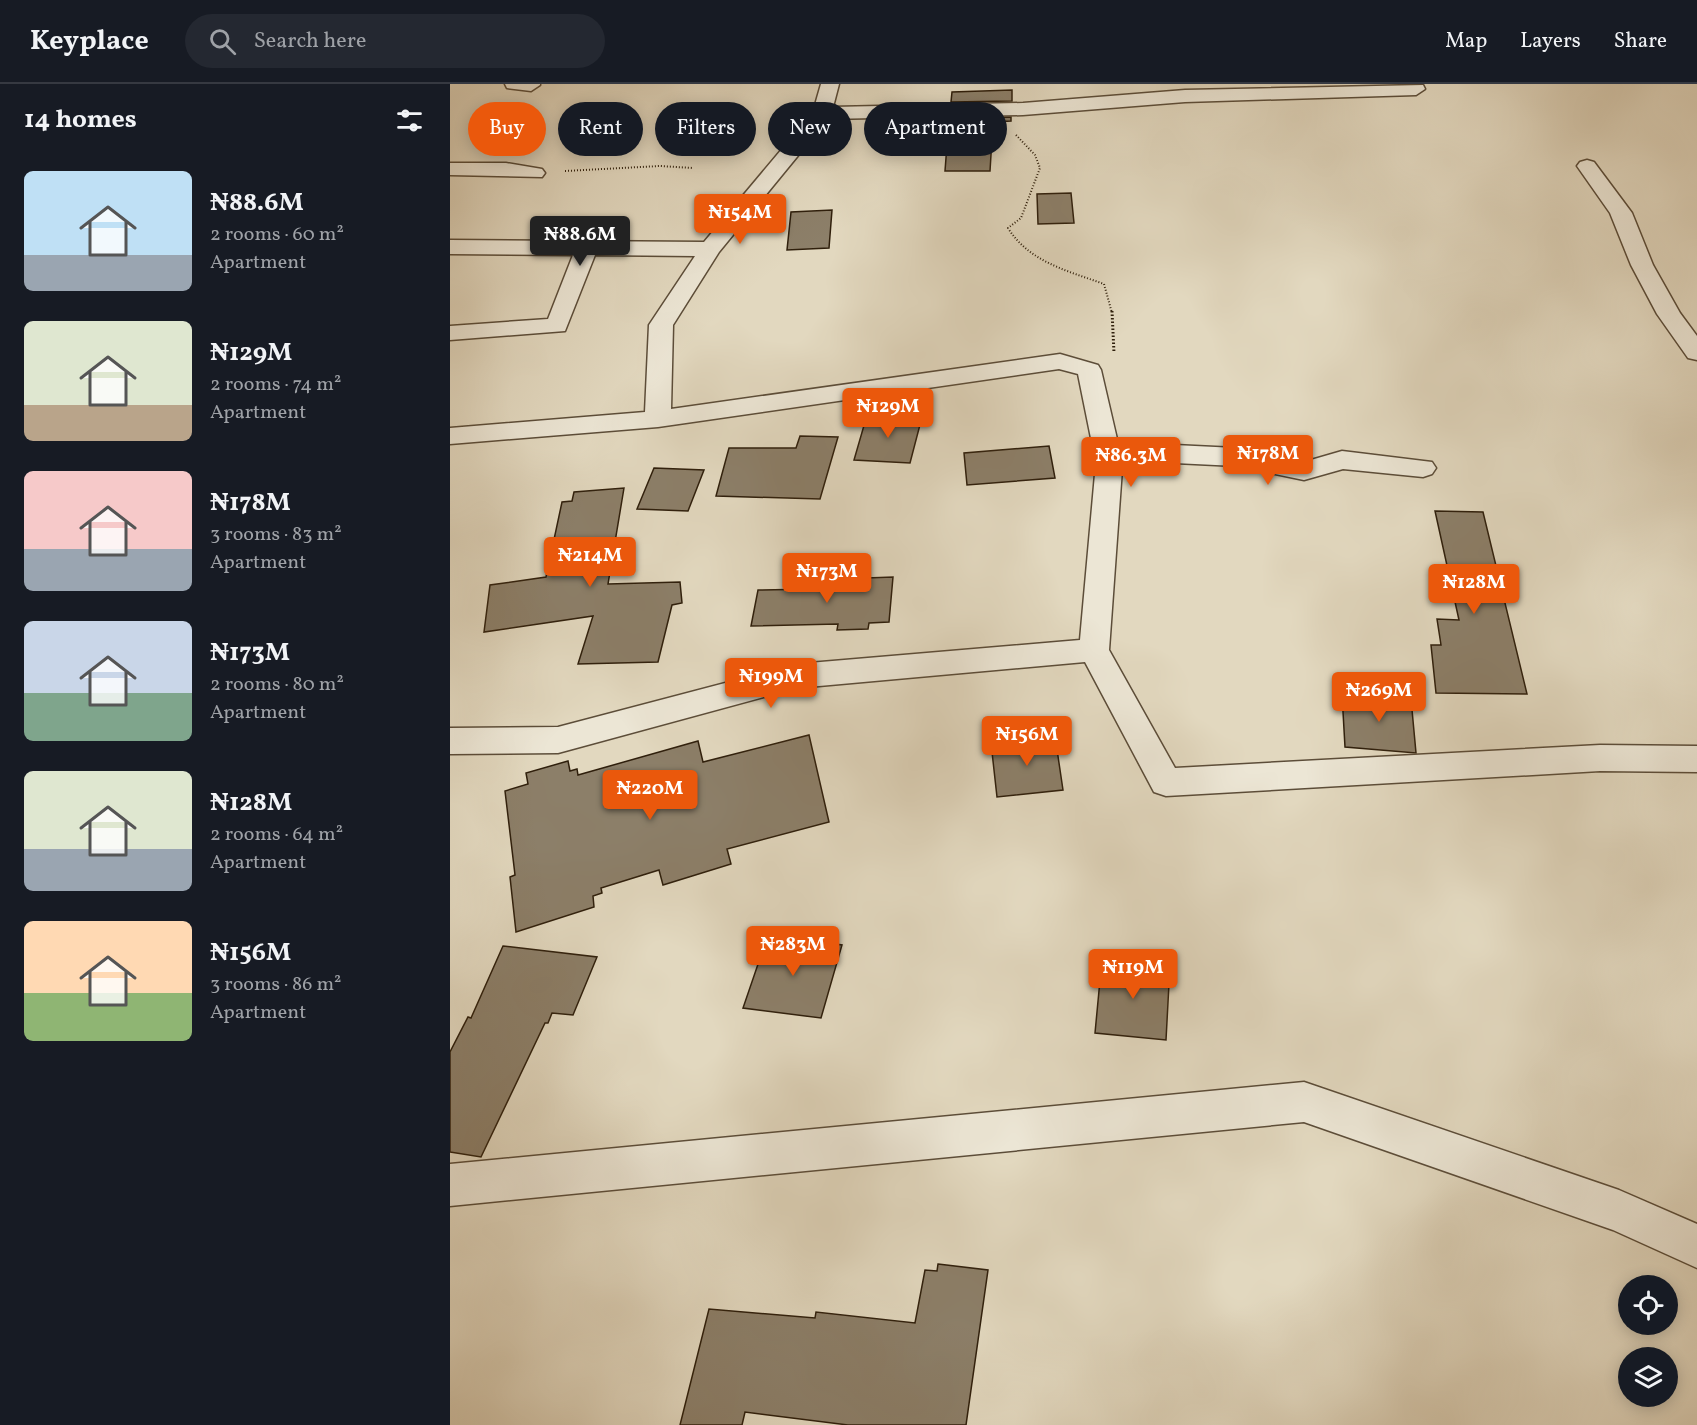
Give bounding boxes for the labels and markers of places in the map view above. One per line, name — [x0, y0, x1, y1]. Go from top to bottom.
pin: ₦154M — [698, 194, 782, 245]
pin: ₦88.6M — [531, 216, 629, 267]
pin: ₦129M — [846, 388, 930, 439]
pin: ₦178M — [1226, 435, 1310, 486]
pin: ₦86.3M — [1082, 437, 1180, 488]
pin: ₦214M — [548, 537, 632, 588]
pin: ₦173M — [785, 553, 869, 604]
pin: ₦128M — [1432, 564, 1516, 615]
pin: ₦199M — [729, 658, 813, 709]
pin: ₦269M — [1337, 672, 1421, 723]
pin: ₦156M — [985, 716, 1069, 767]
pin: ₦220M — [608, 770, 692, 821]
pin: ₦283M — [751, 926, 835, 977]
pin: ₦119M — [1091, 949, 1175, 1000]

